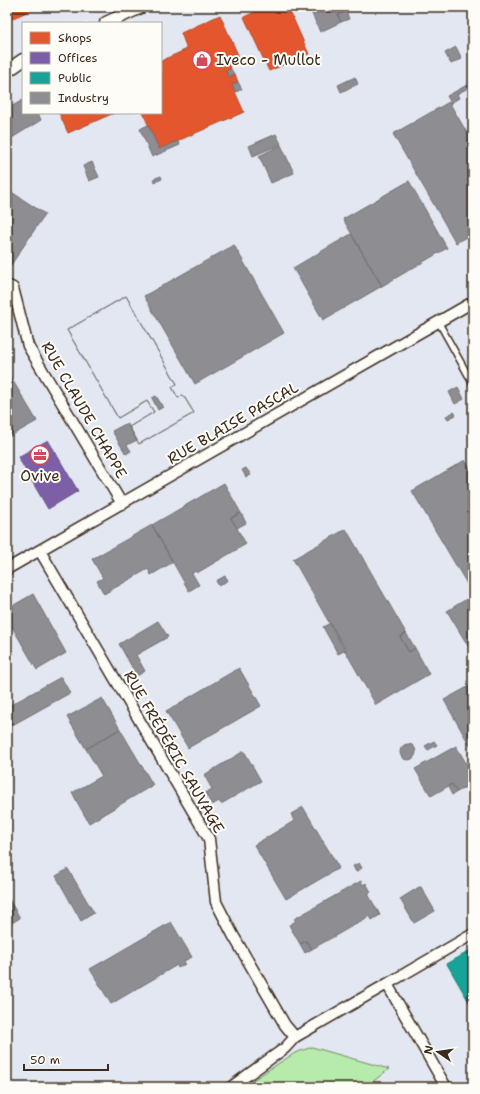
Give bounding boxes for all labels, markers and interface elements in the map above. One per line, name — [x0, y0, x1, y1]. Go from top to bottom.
legend — [22, 22, 162, 114]
text: Shops — [58, 30, 92, 46]
shop icon: Iveco - Mullot — [191, 49, 213, 71]
text: Offices — [58, 50, 98, 66]
place label: Iveco - Mullot — [216, 50, 321, 70]
text: Public — [58, 70, 92, 86]
text: Industry — [58, 90, 109, 106]
street label: RUE CLAUDE CHAPPE — [37, 338, 131, 482]
street label: RUE BLAISE PASCAL — [164, 377, 302, 469]
office icon: Ovive — [29, 444, 51, 466]
place label: Ovive — [20, 466, 60, 486]
street label: RUE FRÉDÉRIC SAUVAGE — [119, 667, 230, 837]
north arrow — [418, 1032, 458, 1072]
text: N — [420, 1044, 437, 1056]
scale bar — [24, 1046, 108, 1072]
text: 50 m — [30, 1052, 60, 1068]

